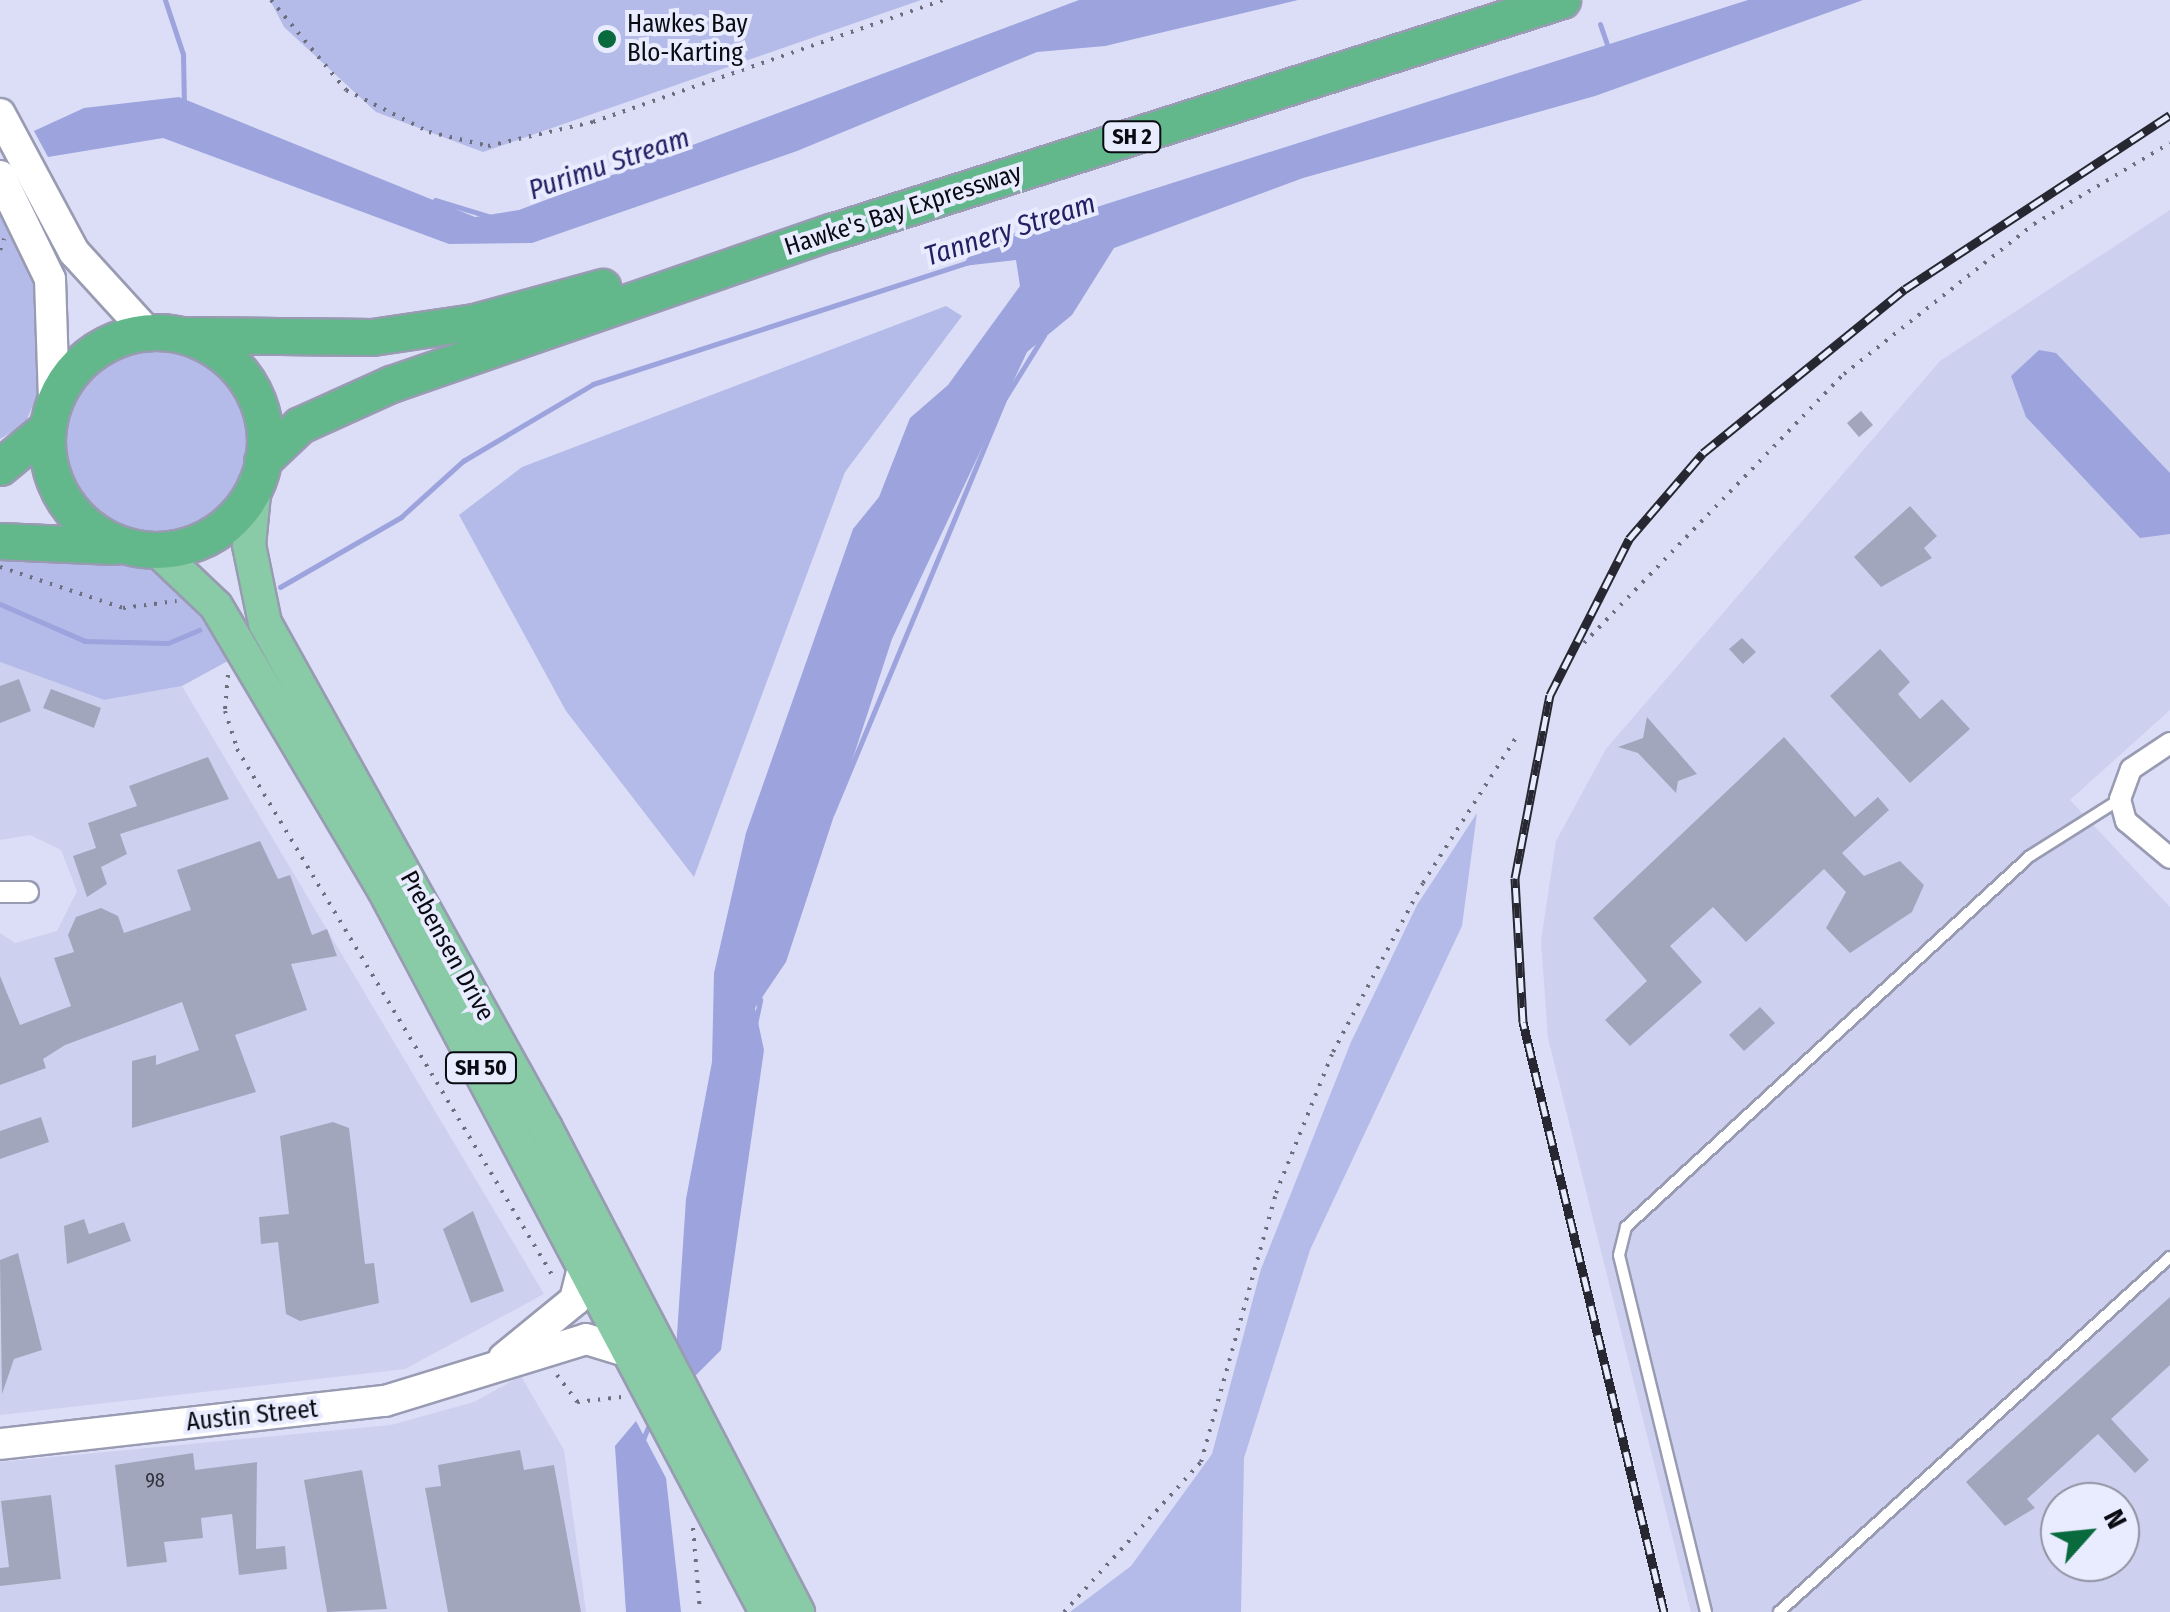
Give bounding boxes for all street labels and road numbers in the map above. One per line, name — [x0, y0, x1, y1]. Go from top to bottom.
road number: SH 2 — [1102, 120, 1162, 154]
street label: Hawke's Bay Expressway — [781, 158, 1025, 262]
street label: Prebensen Drive — [393, 866, 501, 1026]
road number: SH 50 — [444, 1051, 518, 1085]
street label: Austin Street — [185, 1394, 319, 1438]

